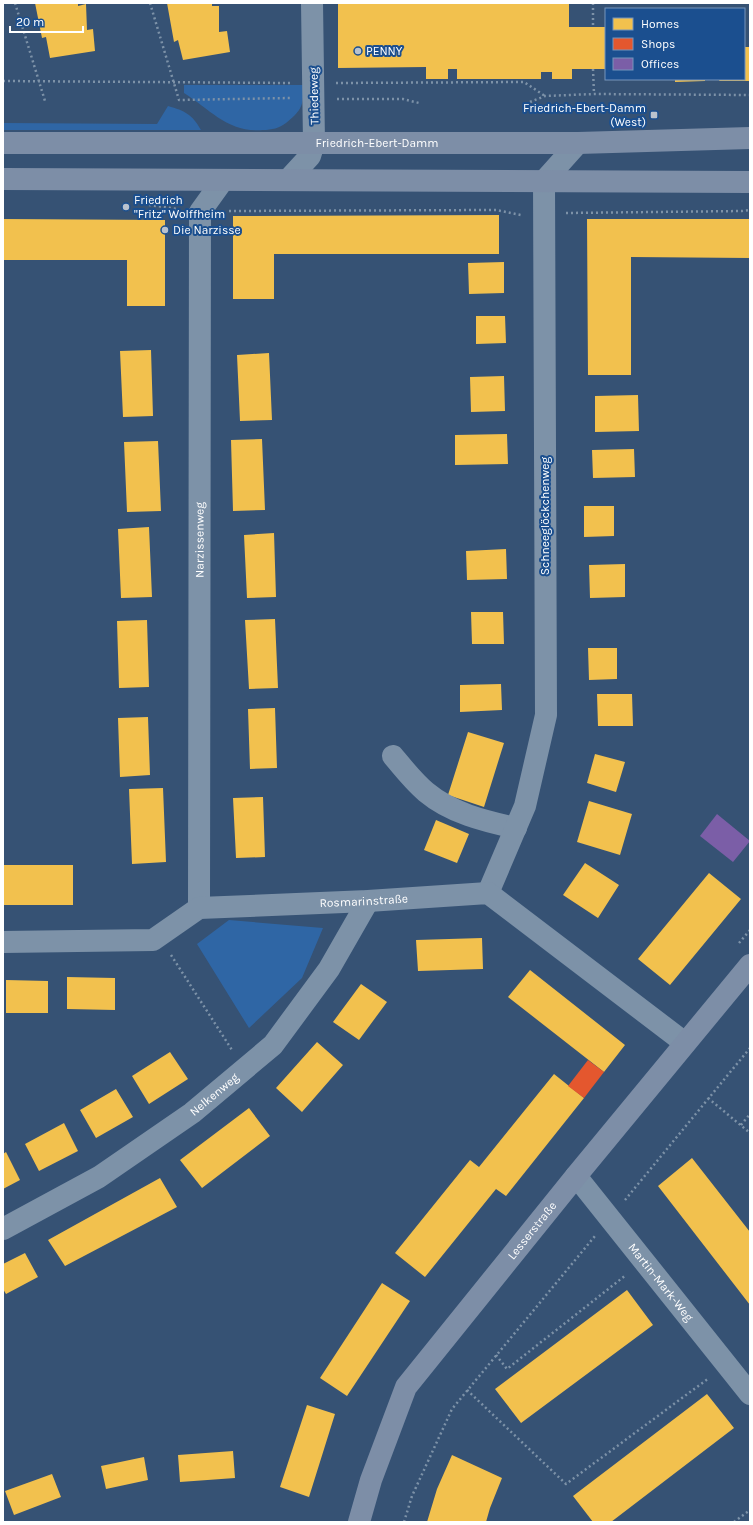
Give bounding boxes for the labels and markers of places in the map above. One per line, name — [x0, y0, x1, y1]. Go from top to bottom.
place label: PENNY — [366, 44, 403, 58]
marker: PENNY — [353, 46, 363, 56]
place label: Friedrich-Ebert-Damm (West) — [523, 101, 646, 129]
marker: Friedrich-Ebert-Damm (West) — [649, 110, 659, 120]
place label: Friedrich "Fritz" Wolffheim — [134, 193, 225, 221]
marker: Friedrich "Fritz" Wolffheim — [121, 202, 131, 212]
place label: Die Narzisse — [173, 223, 241, 237]
marker: Die Narzisse — [160, 225, 170, 235]

